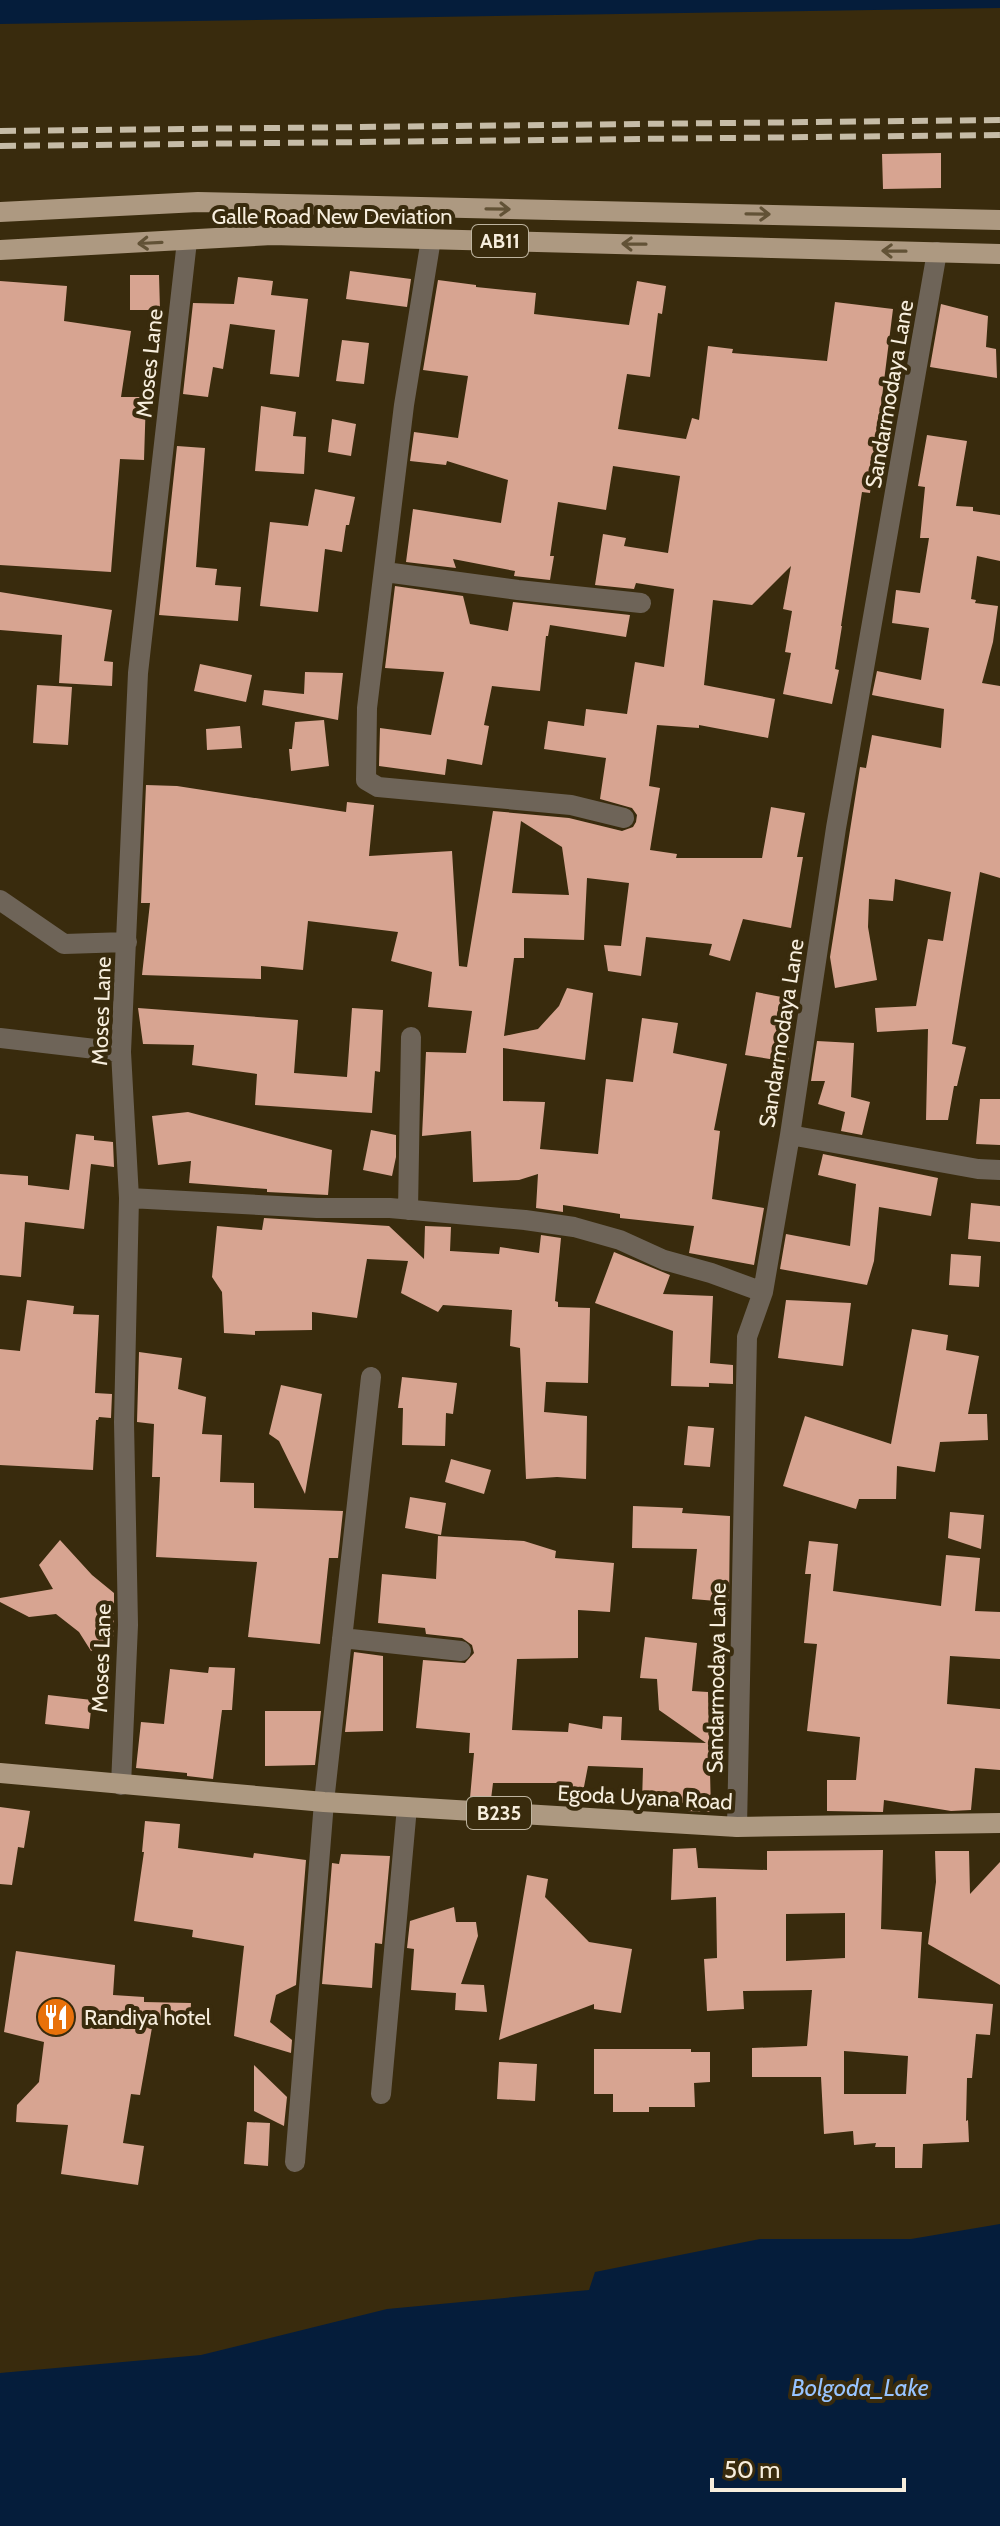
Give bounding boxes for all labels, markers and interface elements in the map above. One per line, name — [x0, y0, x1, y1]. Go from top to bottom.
one-way arrow — [484, 201, 511, 216]
street label: Galle Road New Deviation — [211, 203, 453, 230]
one-way arrow — [744, 207, 771, 222]
road number: AB11 — [472, 225, 528, 257]
one-way arrow — [137, 235, 164, 250]
one-way arrow — [621, 237, 648, 252]
one-way arrow — [881, 244, 908, 259]
street label: Sandarmodaya Lane — [860, 298, 919, 490]
street label: Moses Lane — [130, 307, 169, 419]
street label: Sandarmodaya Lane — [753, 937, 810, 1129]
street label: Moses Lane — [86, 956, 117, 1066]
street label: Sandarmodaya Lane — [701, 1582, 732, 1774]
street label: Moses Lane — [86, 1603, 117, 1713]
street label: Egoda Uyana Road — [557, 1779, 733, 1816]
road number: B235 — [467, 1797, 531, 1829]
restaurant icon: Randiya hotel — [35, 1996, 77, 2038]
place label: Randiya hotel — [84, 2004, 212, 2031]
water label: Bolgoda_Lake — [791, 2373, 929, 2402]
scale bar — [712, 2442, 904, 2492]
text: 50 m — [724, 2455, 780, 2484]

